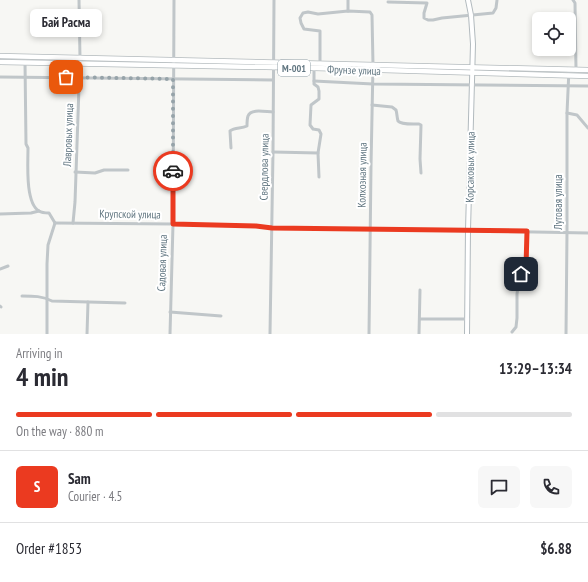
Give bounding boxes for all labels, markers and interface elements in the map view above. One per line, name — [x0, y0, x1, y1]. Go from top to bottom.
callout: Бай Расма — [30, 9, 102, 37]
map controls — [532, 12, 576, 56]
button: locate — [532, 12, 576, 56]
text: Бай Расма — [42, 14, 90, 31]
pin — [49, 60, 83, 94]
road number: M-001 — [278, 60, 310, 76]
street label: Фрунзе улица — [327, 62, 381, 78]
icon: bag — [55, 66, 77, 88]
street label: Лавровых улица — [60, 103, 76, 168]
street label: Корсаковых улица — [462, 131, 478, 203]
street label: Свердлова улица — [256, 134, 272, 200]
street label: Колхозная улица — [354, 142, 370, 208]
courier — [153, 151, 193, 191]
icon: car — [162, 160, 184, 182]
street label: Луговая улица — [551, 174, 565, 231]
street label: Крупской улица — [99, 206, 161, 222]
street label: Садовая улица — [154, 234, 170, 292]
pin — [504, 257, 538, 291]
icon: home — [510, 263, 532, 285]
text: Arriving in — [16, 345, 63, 362]
text: 13:29–13:34 — [499, 359, 572, 378]
text: 4 min — [16, 360, 69, 393]
text: On the way · 880 m — [16, 423, 103, 440]
button: chat — [478, 466, 520, 508]
button: phone — [530, 466, 572, 508]
text: Sam — [68, 469, 91, 488]
text: S — [34, 477, 40, 496]
text: Courier · 4.5 — [68, 488, 122, 505]
text: Order #1853 — [16, 539, 82, 558]
text: $6.88 — [540, 539, 572, 558]

